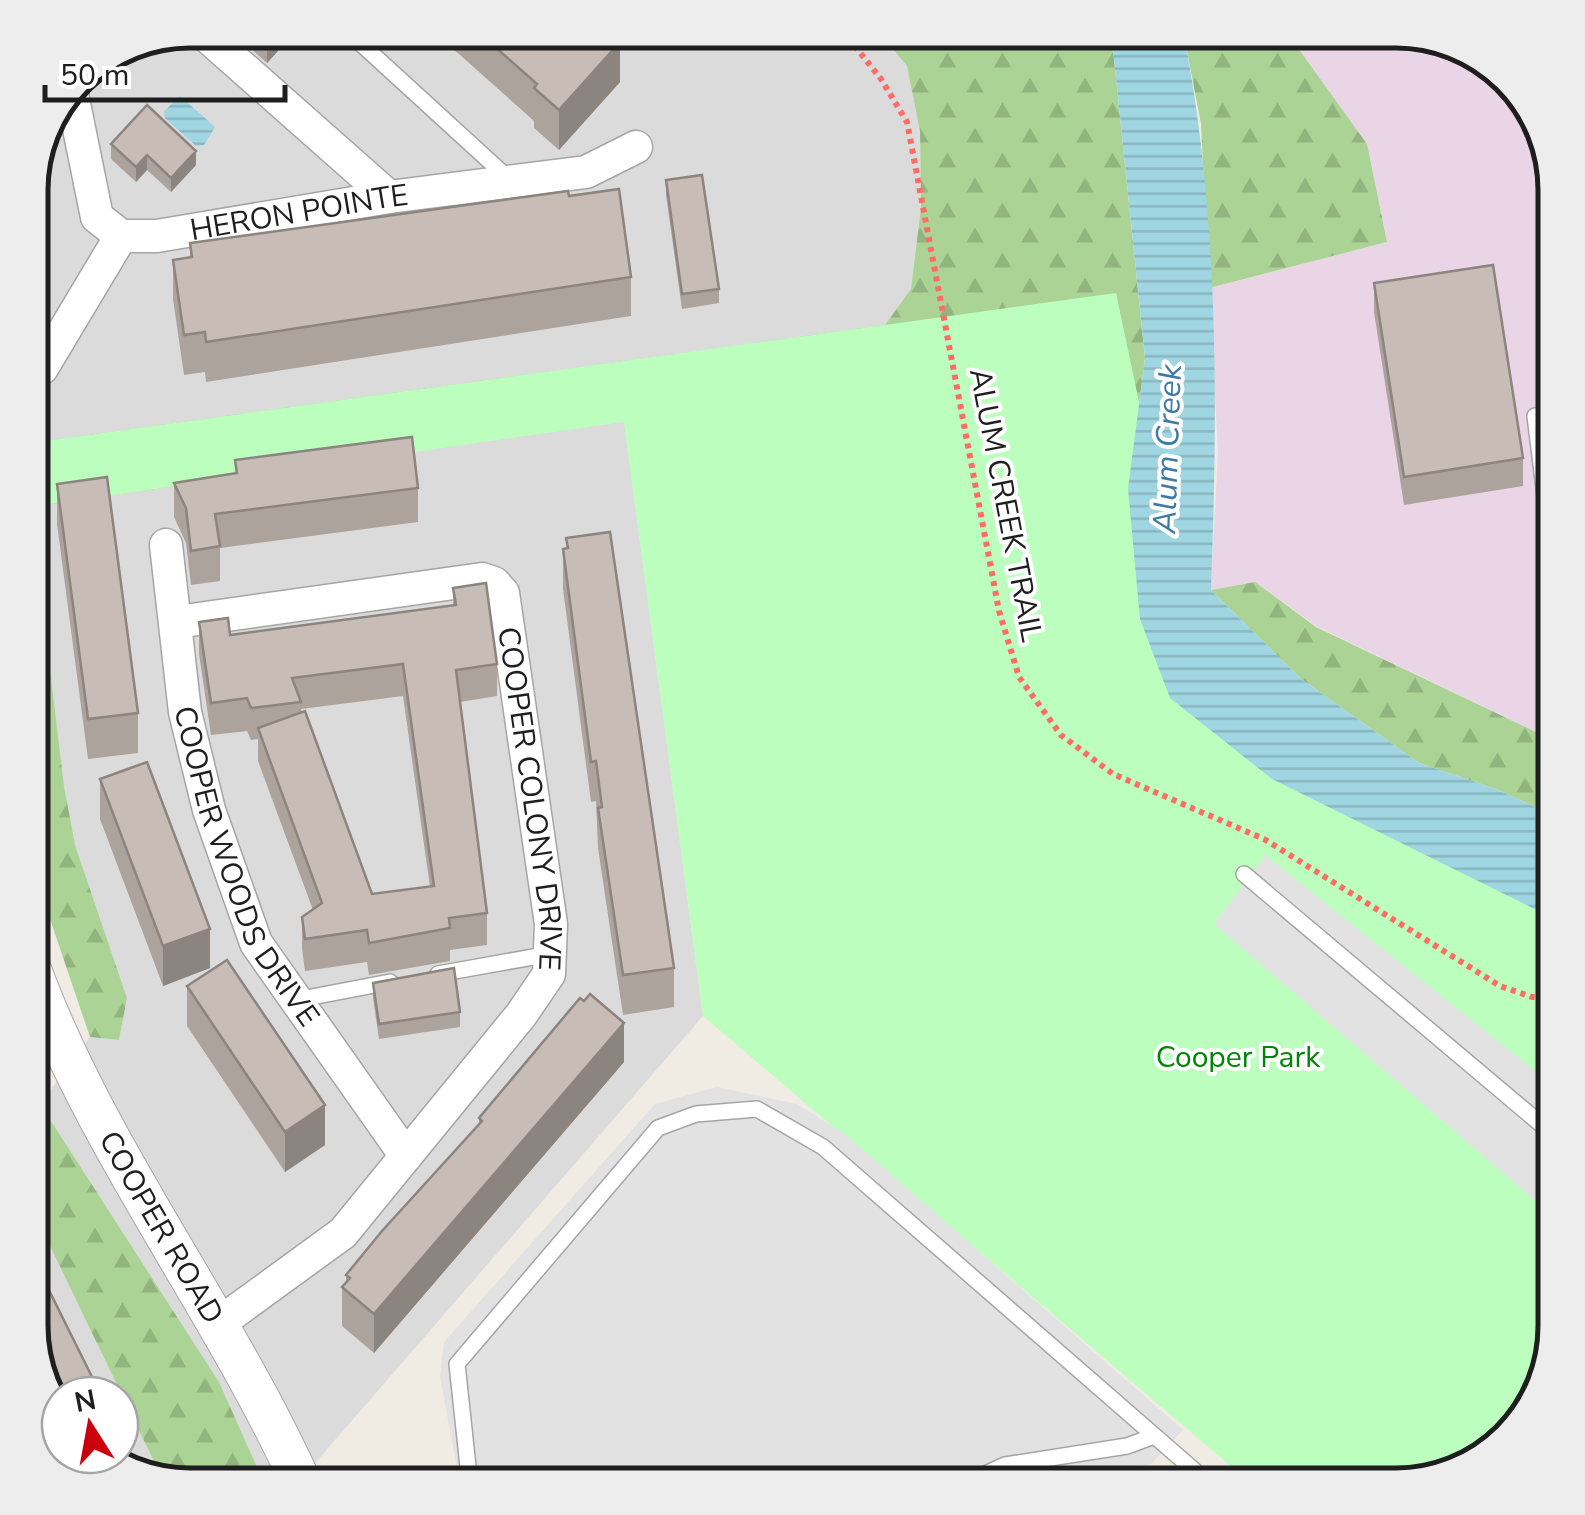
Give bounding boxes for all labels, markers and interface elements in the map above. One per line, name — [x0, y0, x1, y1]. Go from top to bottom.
scale bar — [45, 40, 285, 102]
text: 50 m — [60, 55, 129, 96]
street label: HERON POINTE — [187, 175, 410, 251]
water label: Alum Creek — [1143, 363, 1192, 535]
street label: ALUM CREEK TRAIL — [959, 365, 1052, 645]
street label: COOPER COLONY DRIVE — [487, 624, 571, 972]
street label: COOPER WOODS DRIVE — [163, 702, 329, 1035]
park label: Cooper Park — [1156, 1037, 1321, 1078]
street label: COOPER ROAD — [89, 1124, 233, 1332]
north arrow — [40, 1375, 140, 1475]
text: N — [72, 1381, 99, 1422]

